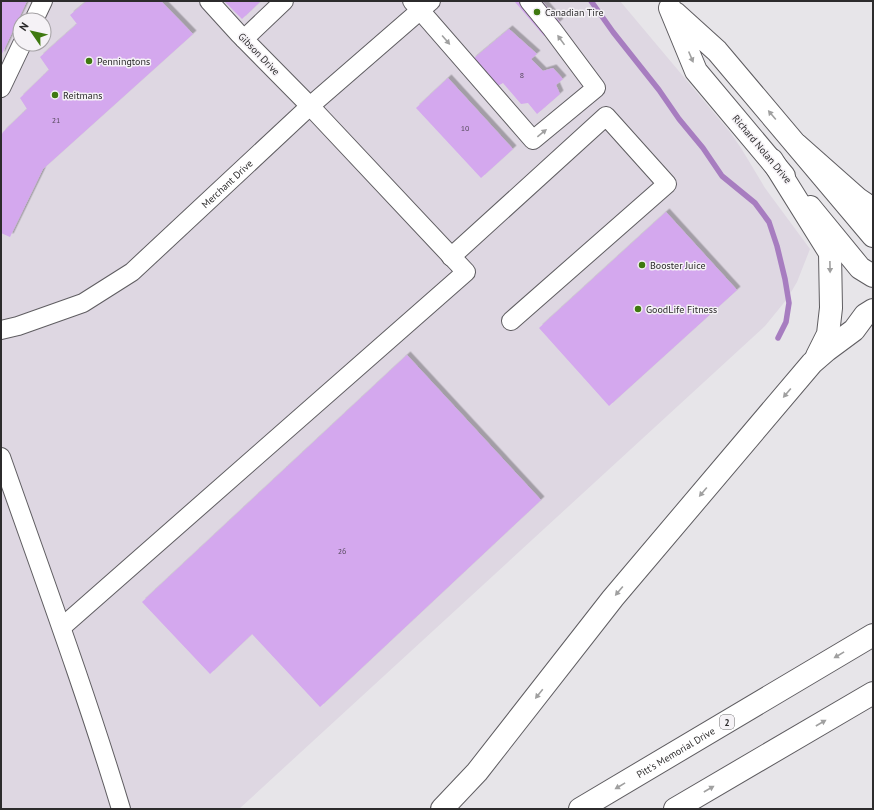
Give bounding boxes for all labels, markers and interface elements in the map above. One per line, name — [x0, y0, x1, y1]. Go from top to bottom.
place label: Canadian Tire — [545, 6, 604, 19]
marker: Canadian Tire — [532, 7, 542, 17]
north arrow — [12, 12, 52, 52]
text: N — [16, 19, 32, 33]
street label: Gibson Drive — [235, 30, 283, 78]
one-way arrow — [441, 35, 451, 45]
one-way arrow — [557, 35, 565, 46]
one-way arrow — [687, 51, 694, 63]
place label: Penningtons — [97, 55, 150, 68]
marker: Penningtons — [84, 56, 94, 66]
house number: 8 — [520, 70, 524, 80]
place label: Reitmans — [63, 89, 102, 102]
marker: Reitmans — [50, 90, 60, 100]
one-way arrow — [767, 110, 776, 120]
street label: Richard Nolan Drive — [730, 112, 794, 186]
house number: 21 — [52, 115, 60, 125]
house number: 10 — [461, 123, 470, 133]
one-way arrow — [536, 129, 547, 138]
street label: Merchant Drive — [198, 157, 255, 211]
place label: Booster Juice — [650, 259, 706, 272]
marker: Booster Juice — [637, 260, 647, 270]
one-way arrow — [827, 261, 833, 274]
place label: GoodLife Fitness — [646, 303, 717, 316]
marker: GoodLife Fitness — [633, 304, 643, 314]
one-way arrow — [783, 388, 792, 398]
one-way arrow — [699, 487, 708, 498]
house number: 26 — [338, 546, 346, 556]
one-way arrow — [615, 586, 624, 597]
one-way arrow — [834, 651, 845, 658]
one-way arrow — [535, 688, 544, 699]
road number: 2 — [720, 715, 734, 729]
one-way arrow — [815, 720, 827, 727]
street label: Pitt's Memorial Drive — [634, 724, 717, 781]
one-way arrow — [614, 782, 626, 789]
one-way arrow — [703, 786, 715, 793]

